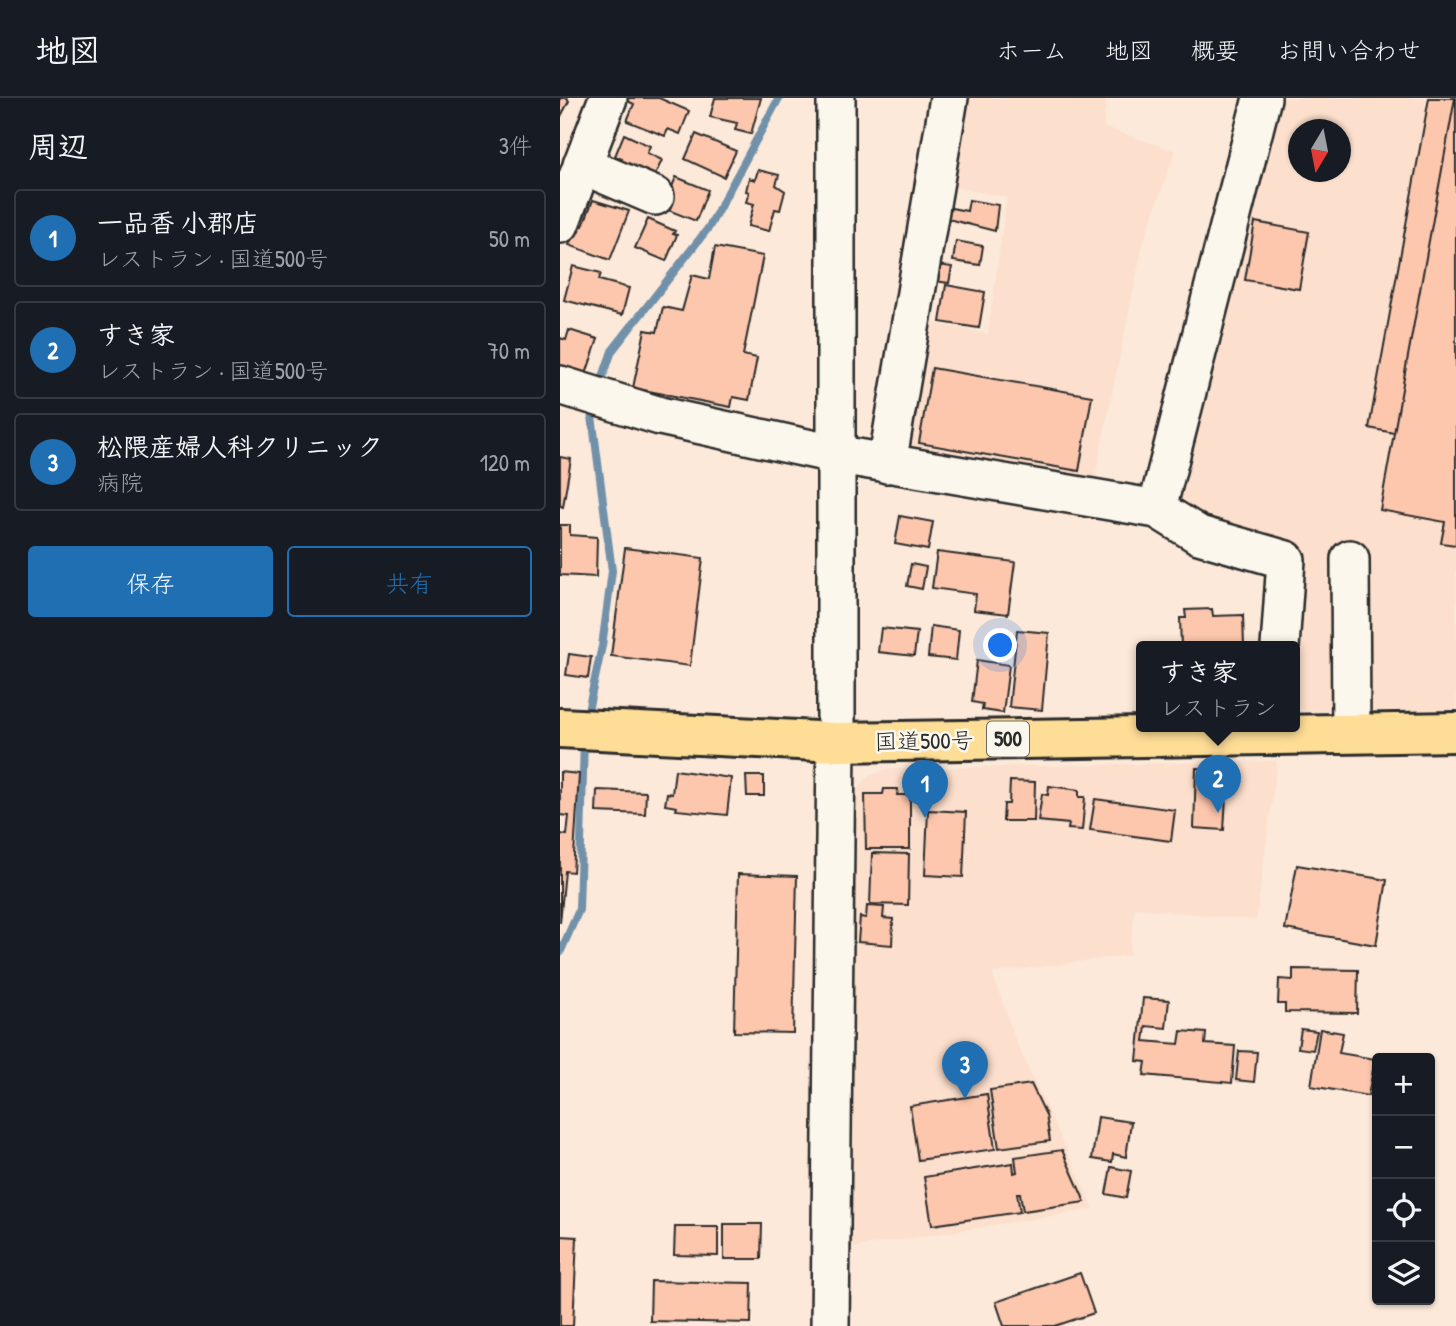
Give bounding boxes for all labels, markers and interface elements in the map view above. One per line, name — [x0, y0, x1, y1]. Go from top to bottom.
text: 地図 — [35, 28, 101, 72]
text: ホーム — [996, 34, 1067, 66]
text: 地図 — [1105, 34, 1153, 66]
text: 概要 — [1191, 34, 1239, 66]
text: お問い合わせ — [1277, 34, 1421, 66]
north arrow — [1288, 119, 1351, 182]
text: 周辺 — [28, 126, 88, 166]
text: 3件 — [499, 130, 532, 161]
text: 一品香 小郡店 — [97, 205, 259, 240]
text: 1 — [49, 223, 57, 254]
text: 50 m — [489, 223, 530, 254]
text: レストラン · 国道500号 — [97, 243, 328, 274]
text: すき家 — [97, 317, 175, 352]
text: 2 — [48, 335, 58, 366]
text: 70 m — [487, 335, 530, 366]
text: レストラン · 国道500号 — [97, 355, 328, 386]
text: 松隈産婦人科クリニック — [97, 429, 383, 464]
text: 3 — [48, 447, 58, 478]
text: 120 m — [480, 447, 530, 478]
text: 病院 — [97, 467, 143, 498]
button: 保存 — [28, 546, 273, 617]
button: 共有 — [287, 546, 532, 617]
your location — [983, 628, 1017, 662]
popup — [1136, 641, 1300, 732]
text: すき家 — [1160, 654, 1238, 689]
text: レストラン — [1160, 692, 1276, 723]
road number: 500 — [987, 722, 1029, 756]
street label: 国道500号 — [874, 724, 974, 757]
pin: 2 — [1195, 755, 1241, 813]
pin: 1 — [902, 760, 948, 818]
pin: 3 — [942, 1041, 988, 1099]
map controls — [1372, 1053, 1435, 1305]
button: + — [1372, 1053, 1435, 1116]
button: − — [1372, 1116, 1435, 1179]
button: locate — [1372, 1179, 1435, 1242]
button: layers — [1372, 1242, 1435, 1305]

